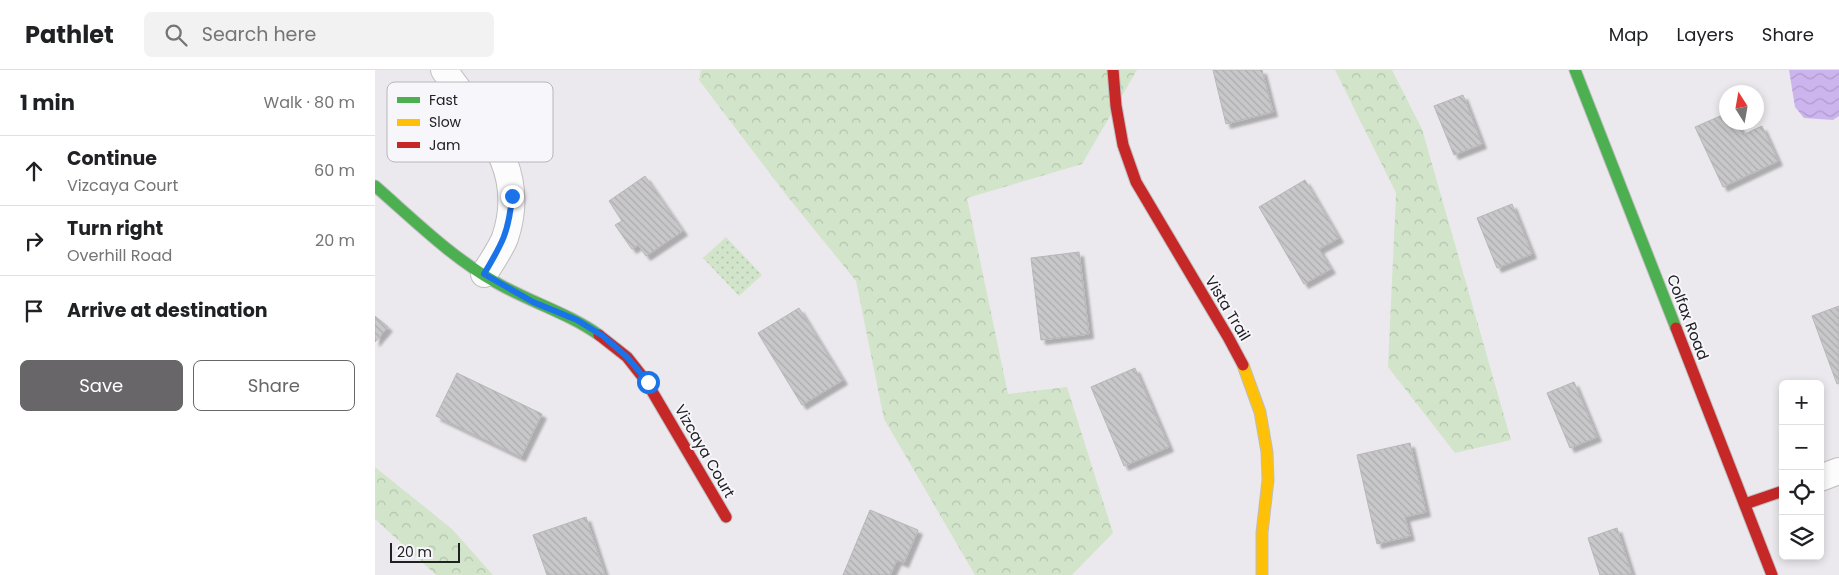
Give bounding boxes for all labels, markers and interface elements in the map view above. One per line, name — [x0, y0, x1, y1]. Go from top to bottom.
search box — [144, 12, 494, 57]
text: Pathlet — [25, 18, 114, 51]
icon: search — [162, 21, 190, 49]
text: Search here — [202, 21, 316, 48]
text: Map — [1609, 22, 1649, 47]
text: Layers — [1677, 22, 1734, 47]
text: Share — [1762, 22, 1814, 47]
legend — [387, 82, 553, 162]
north arrow — [1719, 85, 1764, 130]
text: 1 min — [20, 88, 75, 117]
text: Fast — [429, 90, 458, 110]
text: Walk · 80 m — [264, 91, 355, 114]
text: Slow — [429, 112, 462, 132]
text: Jam — [429, 135, 460, 155]
text: Continue — [67, 145, 157, 172]
icon: ahead — [20, 157, 48, 185]
text: 60 m — [314, 159, 355, 182]
text: Vizcaya Court — [67, 174, 178, 197]
route end — [501, 185, 524, 208]
text: Turn right — [67, 215, 163, 242]
icon: right — [20, 227, 48, 255]
text: 20 m — [315, 229, 355, 252]
text: Overhill Road — [67, 244, 172, 267]
street label: Colfax Road — [1662, 271, 1714, 363]
street label: Vista Trail — [1200, 272, 1256, 344]
icon: arrive — [20, 297, 48, 325]
text: Arrive at destination — [67, 297, 268, 324]
button: Save — [20, 360, 183, 411]
button: Share — [193, 360, 355, 411]
route start — [637, 371, 660, 394]
map controls — [1779, 380, 1824, 560]
button: + — [1779, 380, 1824, 425]
street label: Vizcaya Court — [670, 401, 740, 501]
button: − — [1779, 425, 1824, 470]
button: locate — [1779, 470, 1824, 515]
button: layers — [1779, 515, 1824, 560]
scale bar — [390, 540, 460, 563]
text: 20 m — [397, 542, 432, 562]

